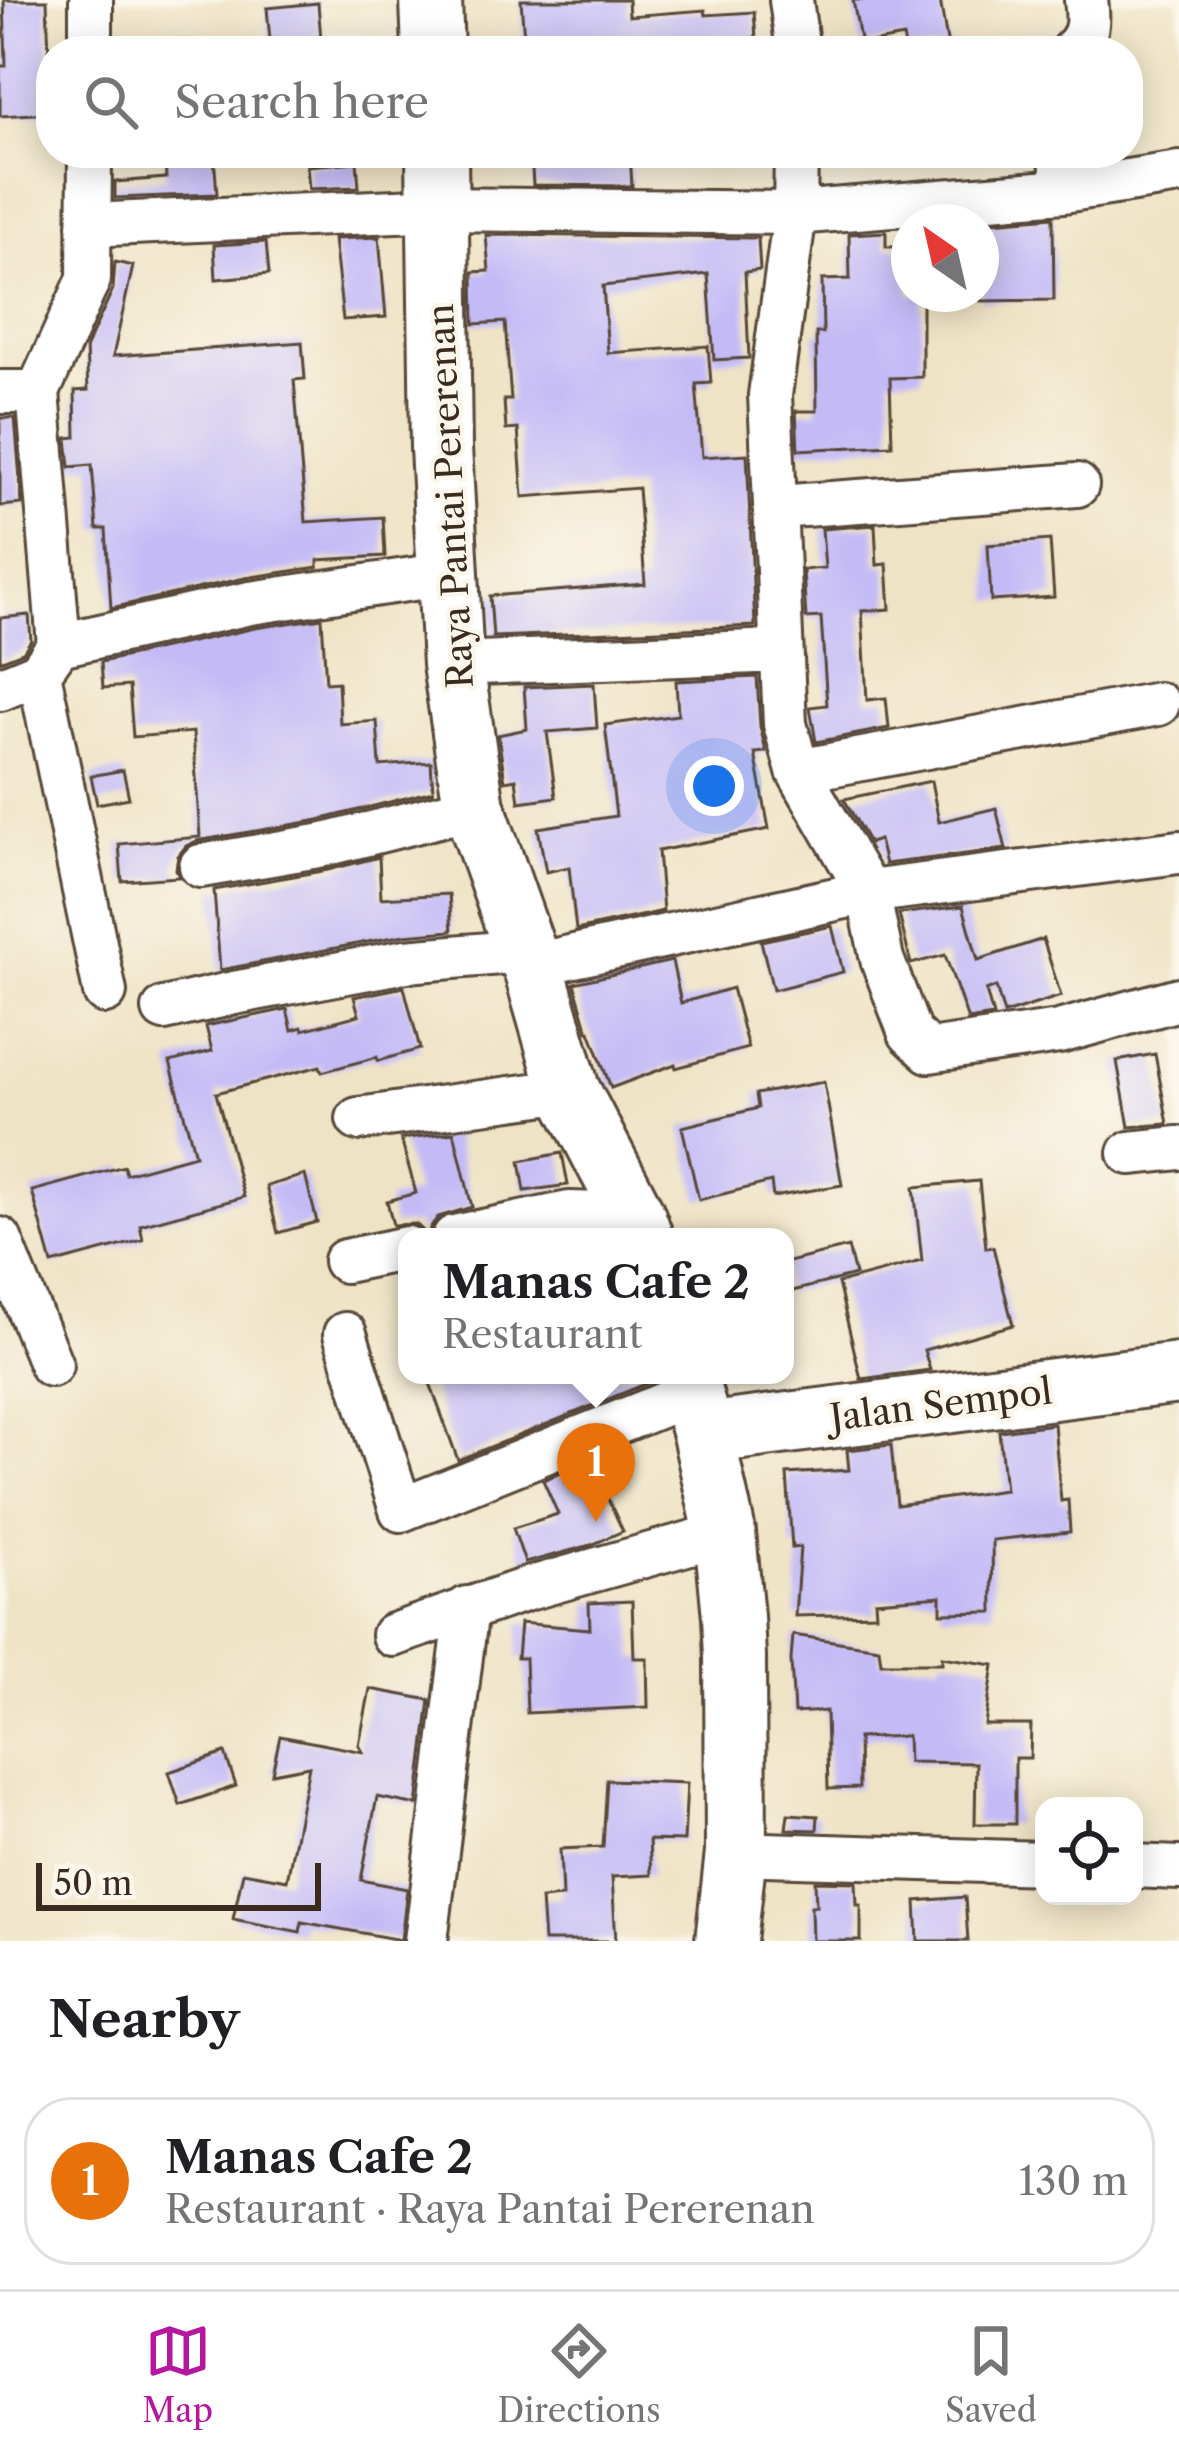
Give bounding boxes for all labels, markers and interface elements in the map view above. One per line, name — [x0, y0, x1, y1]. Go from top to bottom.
search box — [36, 36, 1143, 168]
icon: search — [78, 69, 144, 135]
text: Search here — [174, 74, 429, 130]
north arrow — [891, 204, 999, 312]
street label: Raya Pantai Pererenan — [418, 302, 482, 690]
your location — [684, 756, 744, 816]
popup — [398, 1228, 794, 1384]
text: Manas Cafe 2 — [442, 1254, 750, 1310]
text: Restaurant — [442, 1310, 642, 1358]
street label: Jalan Sempol — [823, 1369, 1054, 1440]
pin: 1 — [557, 1423, 635, 1522]
map controls — [1035, 1797, 1143, 1905]
button: locate — [1035, 1797, 1143, 1905]
scale bar — [36, 1857, 321, 1910]
text: 50 m — [54, 1863, 132, 1904]
text: Nearby — [48, 1988, 240, 2050]
text: Manas Cafe 2 — [165, 2129, 473, 2185]
text: 1 — [81, 2157, 99, 2205]
text: 130 m — [1019, 2157, 1128, 2205]
text: Restaurant · Raya Pantai Pererenan — [165, 2185, 815, 2233]
tab: Map — [142, 2318, 213, 2431]
tab: Directions — [498, 2318, 661, 2431]
tab: Saved — [945, 2318, 1037, 2431]

